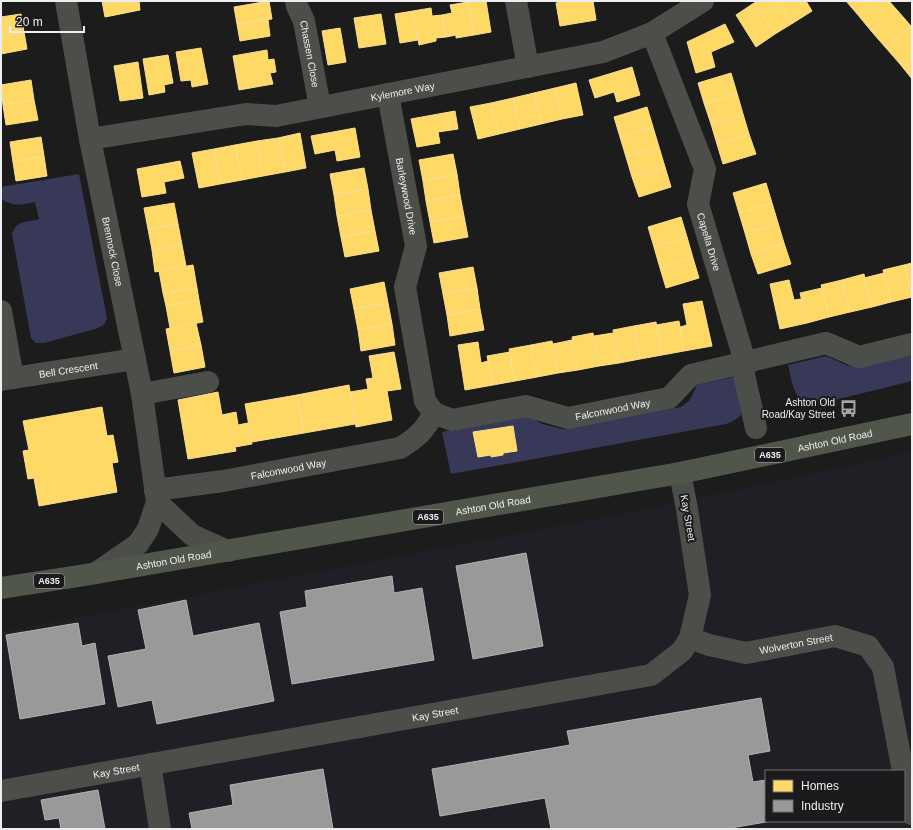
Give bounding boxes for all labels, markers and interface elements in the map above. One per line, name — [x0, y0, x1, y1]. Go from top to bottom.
scale bar — [10, 8, 84, 34]
text: 20 m — [16, 15, 43, 29]
street label: Chassen Close — [298, 19, 322, 89]
street label: Kylemore Way — [370, 80, 435, 103]
street label: Barleywood Drive — [394, 157, 419, 236]
street label: Capella Drive — [695, 211, 723, 273]
street label: Brennock Close — [101, 216, 125, 288]
street label: Bell Crescent — [38, 359, 99, 380]
street label: Falconwood Way — [574, 396, 651, 422]
place label: Ashton Old Road/Kay Street — [762, 397, 835, 420]
bus stop icon: Ashton Old Road/Kay Street — [838, 398, 858, 418]
street label: Ashton Old Road — [796, 427, 873, 454]
road number: A635 — [755, 448, 785, 462]
street label: Falconwood Way — [250, 456, 327, 481]
street label: Ashton Old Road — [455, 493, 532, 517]
street label: Kay Street — [679, 494, 698, 542]
road number: A635 — [413, 510, 443, 524]
street label: Ashton Old Road — [135, 548, 212, 572]
road number: A635 — [34, 574, 64, 588]
street label: Wolverton Street — [758, 631, 834, 656]
street label: Kay Street — [411, 704, 459, 723]
street label: Kay Street — [92, 761, 140, 780]
legend — [765, 770, 905, 822]
text: Homes — [801, 779, 839, 793]
text: Industry — [801, 799, 844, 813]

